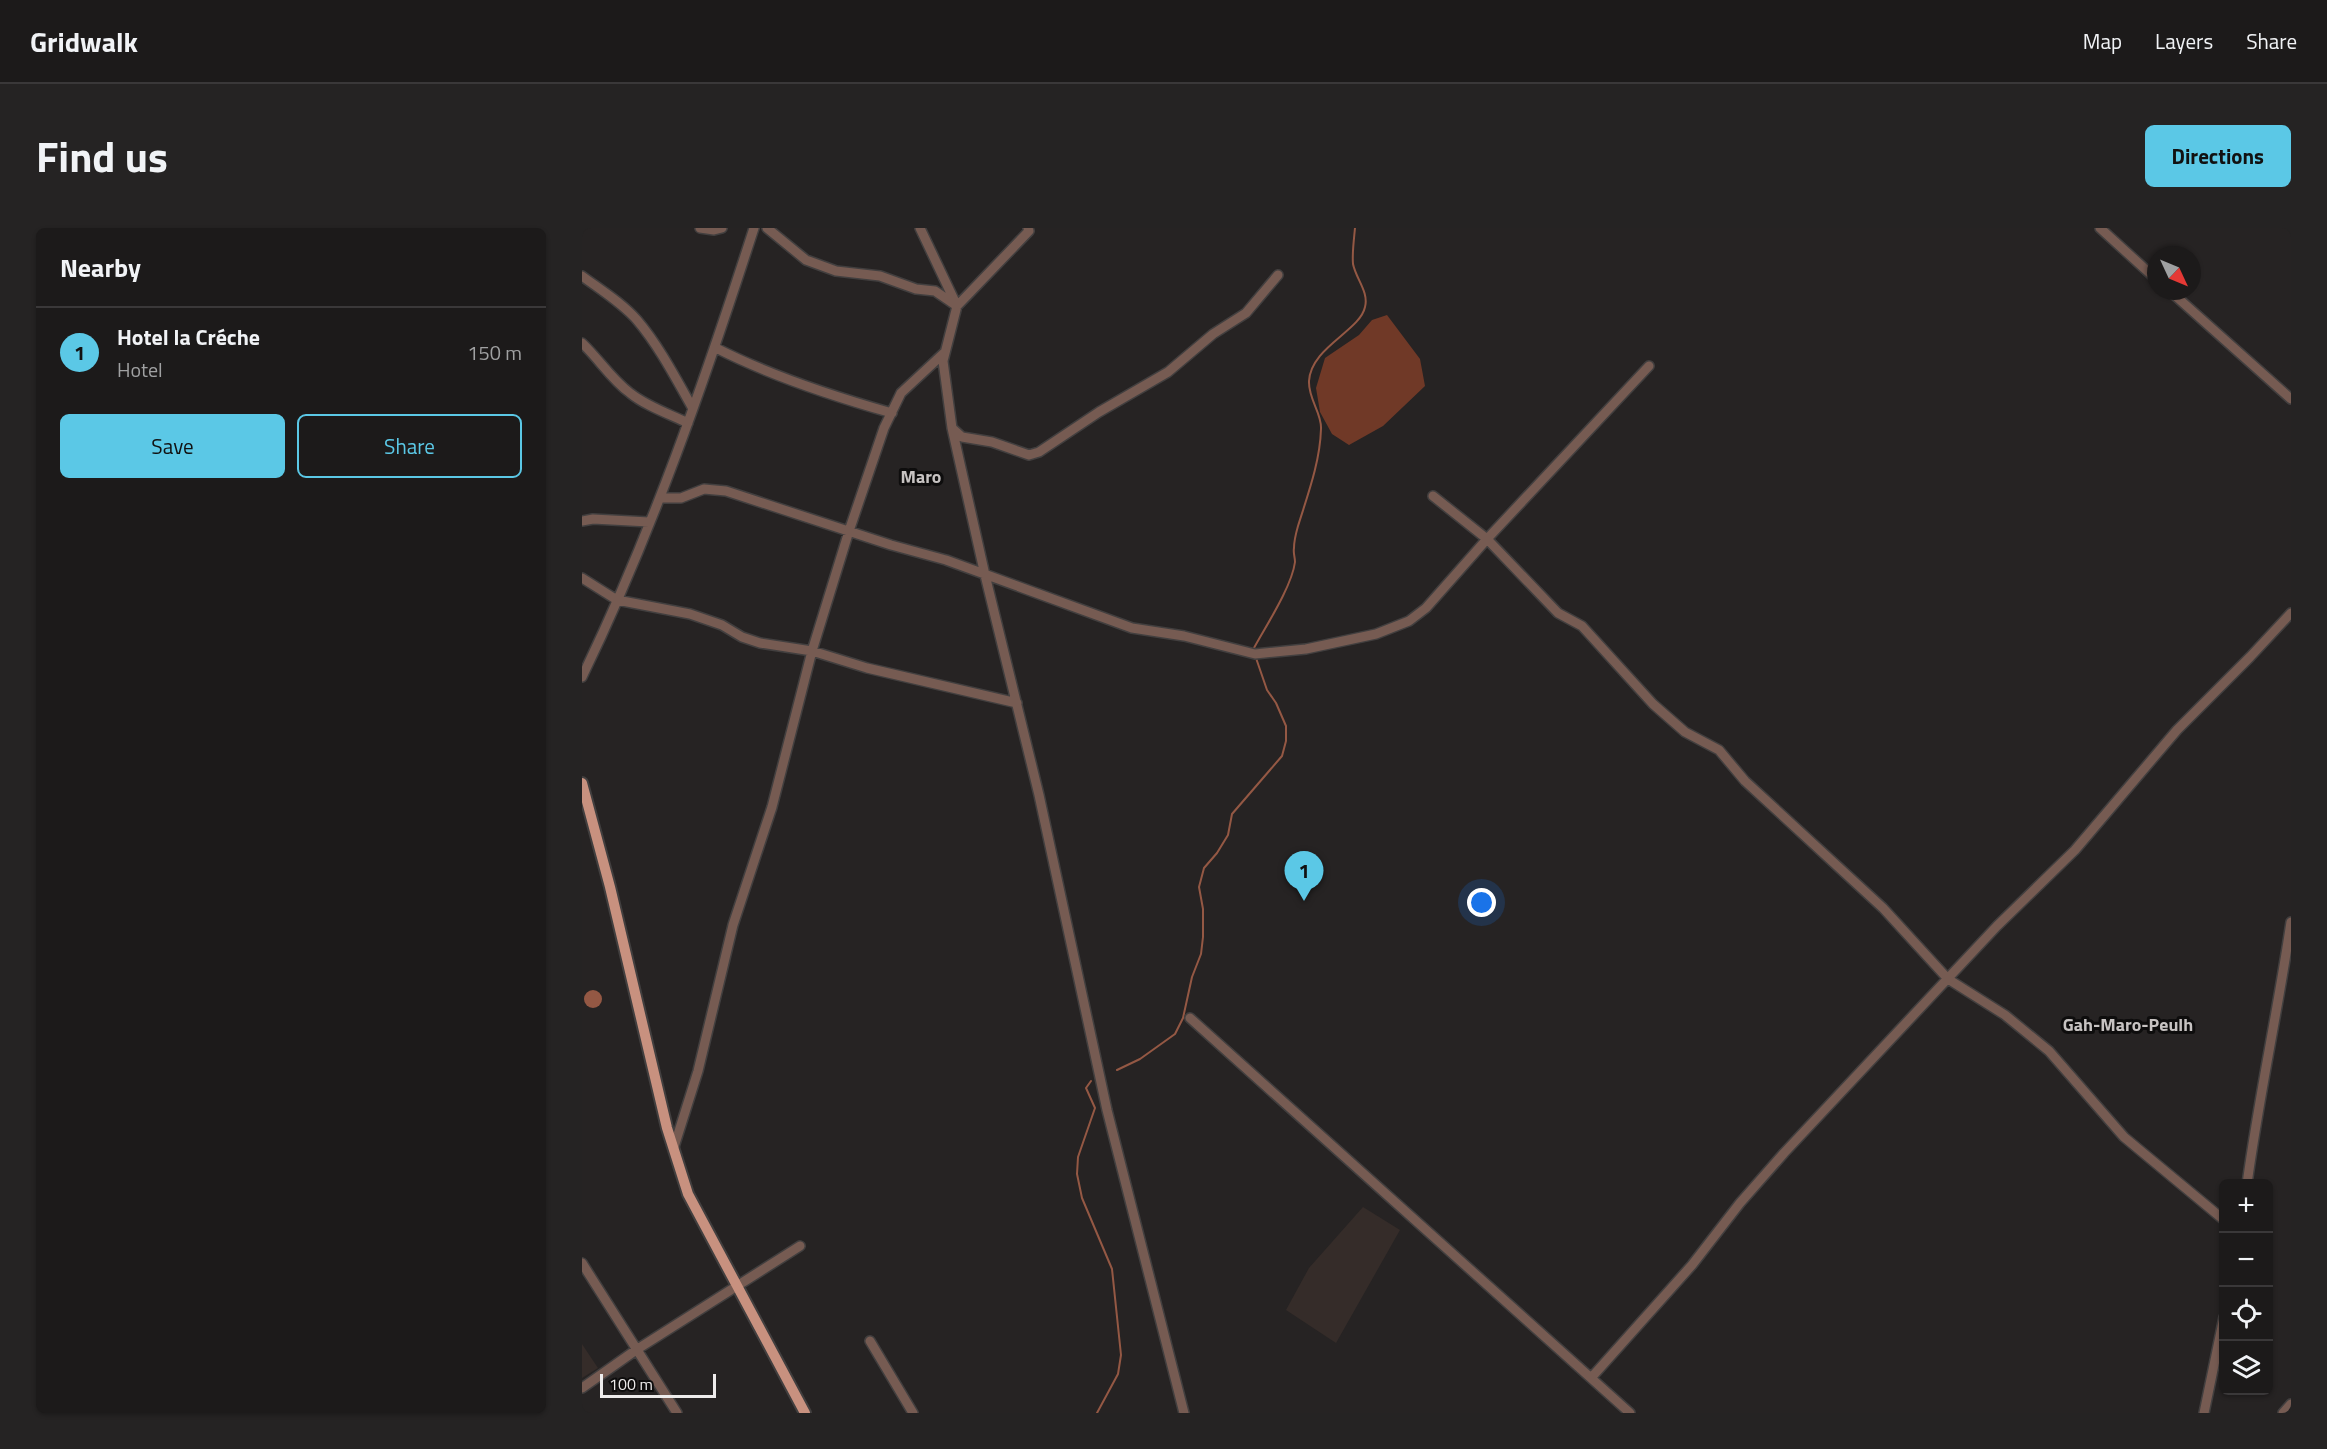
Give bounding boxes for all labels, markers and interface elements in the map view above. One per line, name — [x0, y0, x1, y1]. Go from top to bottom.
text: Gridwalk — [30, 20, 138, 63]
text: Map — [2083, 25, 2122, 57]
text: Layers — [2155, 25, 2213, 57]
text: Share — [2246, 25, 2297, 57]
text: Find us — [36, 124, 168, 188]
button: Directions — [2145, 125, 2291, 187]
north arrow — [2147, 246, 2201, 300]
text: Nearby — [60, 248, 141, 287]
text: Hotel la Créche — [117, 320, 260, 354]
text: 1 — [74, 337, 85, 368]
text: 150 m — [467, 337, 522, 368]
text: Hotel — [117, 354, 163, 385]
button: Save — [60, 414, 285, 478]
button: Share — [297, 414, 522, 478]
district label: Maro — [901, 463, 941, 490]
pin: 1 — [1284, 852, 1324, 901]
your location — [1467, 888, 1496, 917]
district label: Gah-Maro-Peulh — [2063, 1011, 2193, 1038]
map controls — [2219, 1179, 2273, 1395]
button: + — [2219, 1179, 2273, 1233]
button: − — [2219, 1233, 2273, 1287]
button: locate — [2219, 1287, 2273, 1341]
button: layers — [2219, 1341, 2273, 1395]
scale bar — [600, 1371, 716, 1398]
text: 100 m — [609, 1372, 653, 1396]

